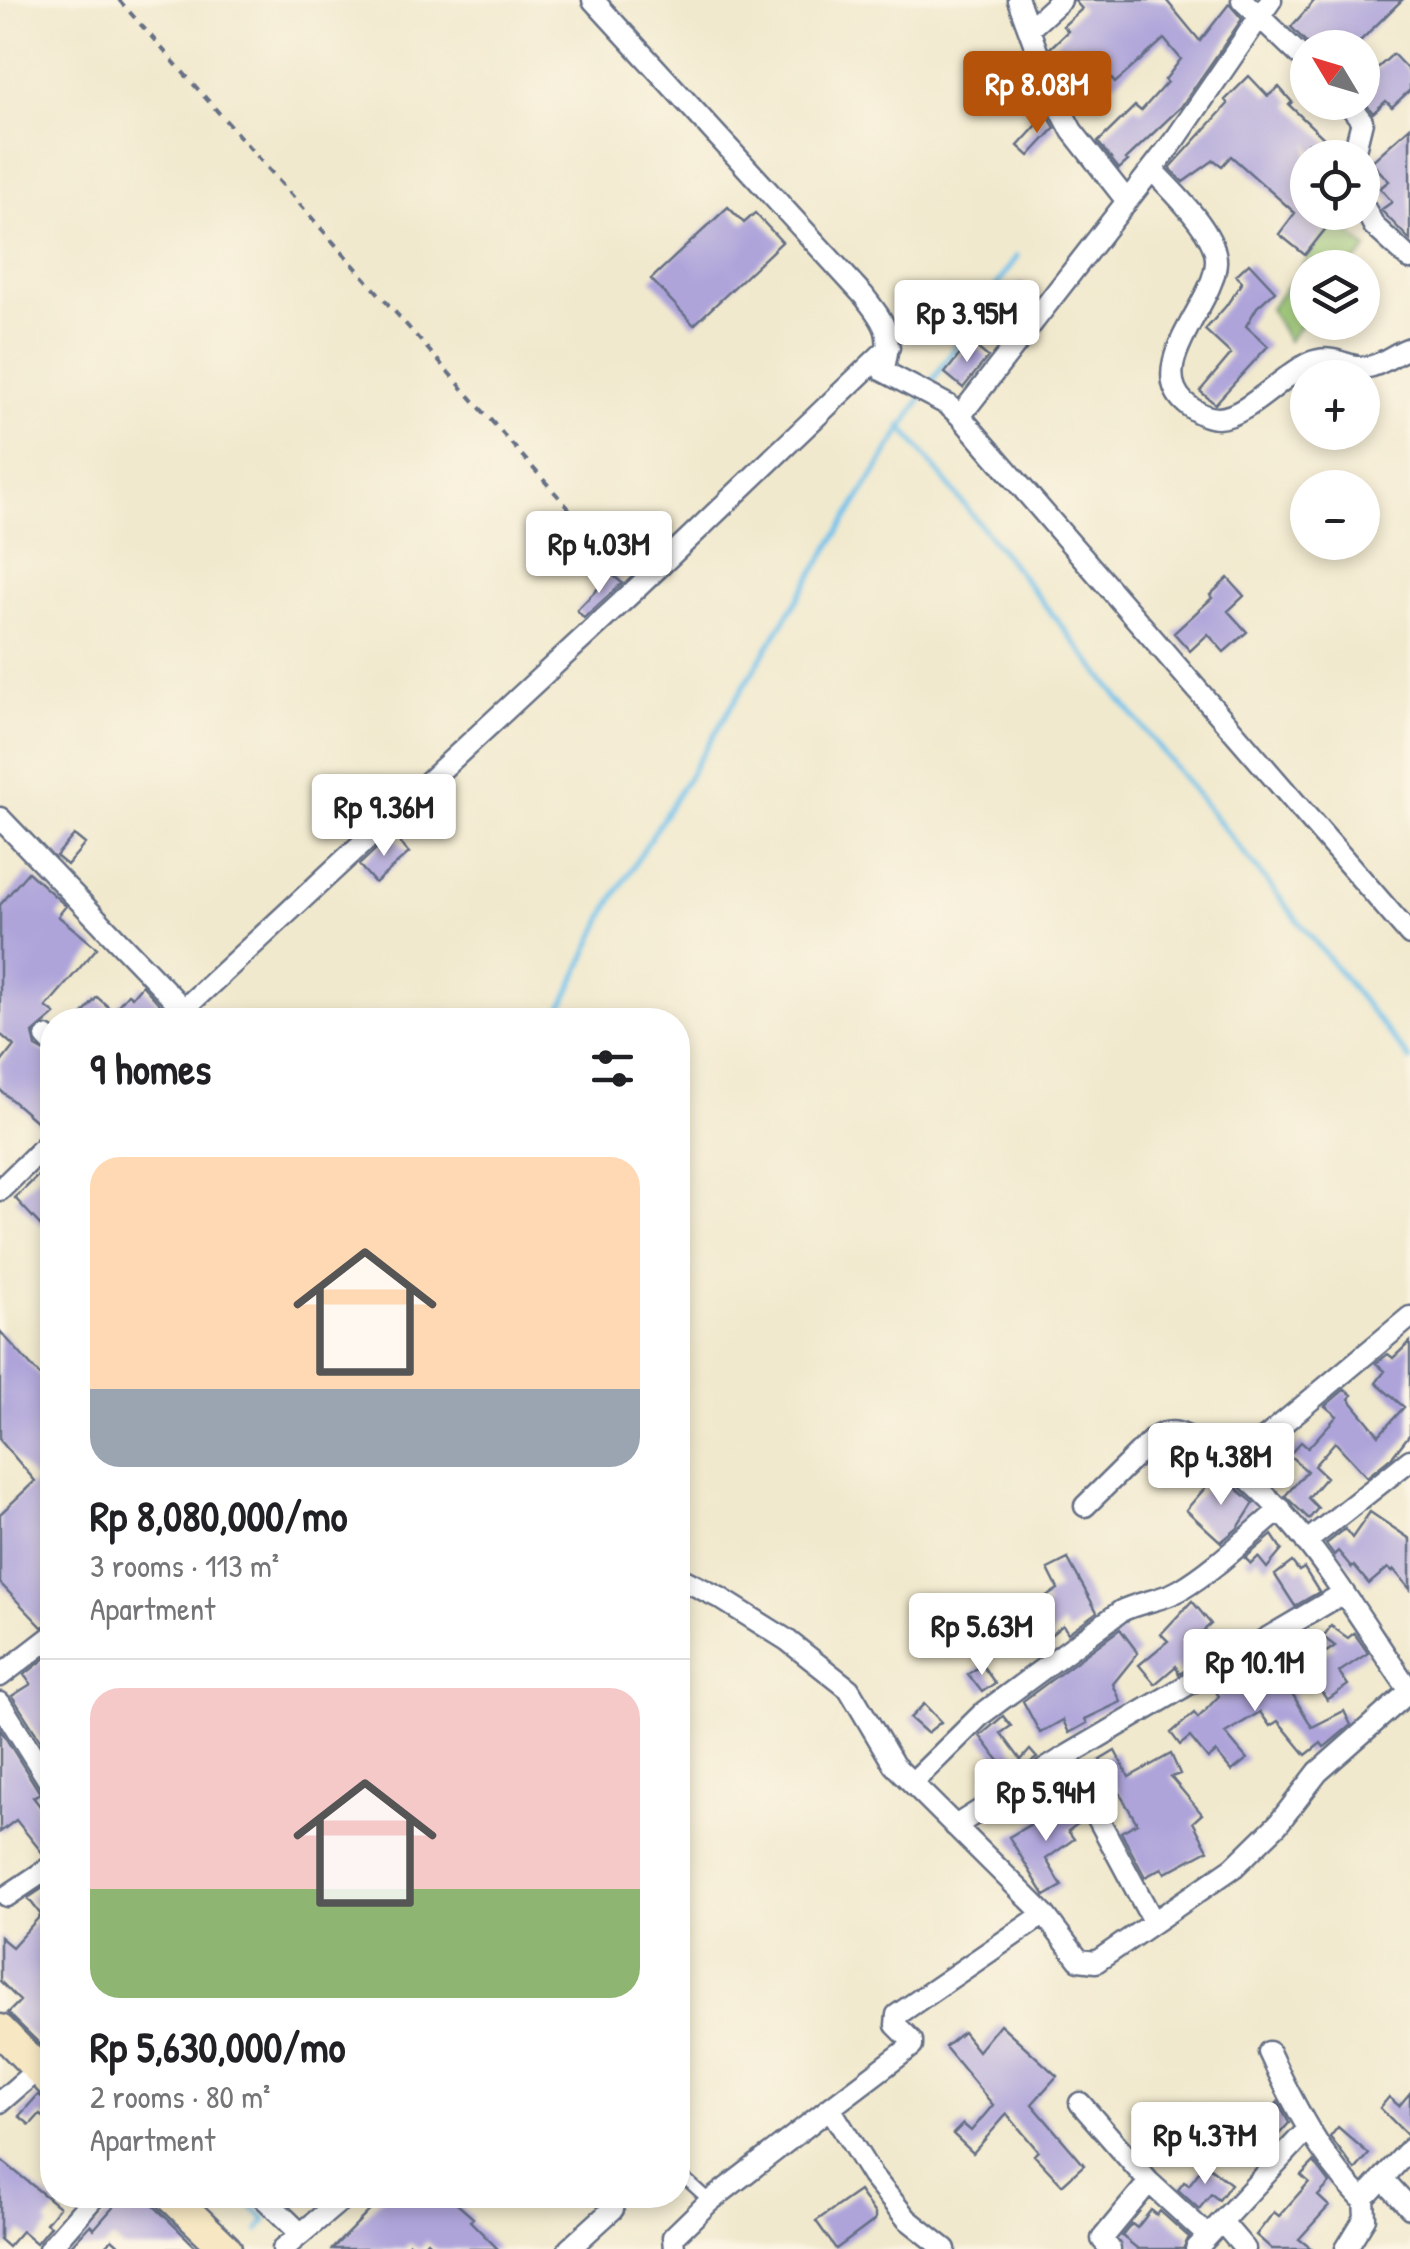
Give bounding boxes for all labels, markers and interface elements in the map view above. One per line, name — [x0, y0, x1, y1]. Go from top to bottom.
north arrow — [1290, 30, 1380, 120]
map controls — [1290, 30, 1380, 560]
pin: Rp 8.08M — [934, 51, 1140, 136]
text: Rp 8.08M — [985, 62, 1089, 105]
button: locate — [1290, 140, 1380, 230]
button: layers — [1290, 250, 1380, 340]
pin: Rp 3.95M — [864, 280, 1070, 365]
text: Rp 3.95M — [916, 291, 1018, 334]
button: + — [1290, 360, 1380, 450]
button: − — [1290, 470, 1380, 560]
pin: Rp 4.03M — [496, 511, 702, 596]
text: Rp 4.03M — [548, 522, 650, 565]
pin: Rp 9.36M — [281, 774, 487, 859]
text: Rp 9.36M — [334, 785, 434, 828]
text: 9 homes — [90, 1040, 211, 1097]
icon: filters — [585, 1041, 640, 1096]
icon: home — [275, 1222, 455, 1402]
pin: Rp 4.38M — [1118, 1423, 1324, 1508]
text: Rp 4.38M — [1170, 1434, 1272, 1477]
text: Rp 8,080,000/mo — [90, 1487, 347, 1544]
text: 3 rooms · 113 m² — [90, 1544, 279, 1587]
text: Apartment — [90, 1587, 215, 1630]
pin: Rp 5.63M — [879, 1593, 1085, 1678]
text: Rp 5.63M — [931, 1604, 1033, 1647]
pin: Rp 10.1M — [1152, 1629, 1358, 1714]
text: Rp 10.1M — [1205, 1640, 1305, 1683]
icon: home — [275, 1753, 455, 1933]
pin: Rp 5.94M — [943, 1759, 1149, 1844]
text: Rp 5.94M — [997, 1770, 1095, 1813]
text: Rp 5,630,000/mo — [90, 2018, 346, 2075]
text: 2 rooms · 80 m² — [90, 2075, 270, 2118]
pin: Rp 4.37M — [1102, 2102, 1308, 2187]
text: Rp 4.37M — [1153, 2113, 1257, 2156]
text: Apartment — [90, 2118, 215, 2161]

